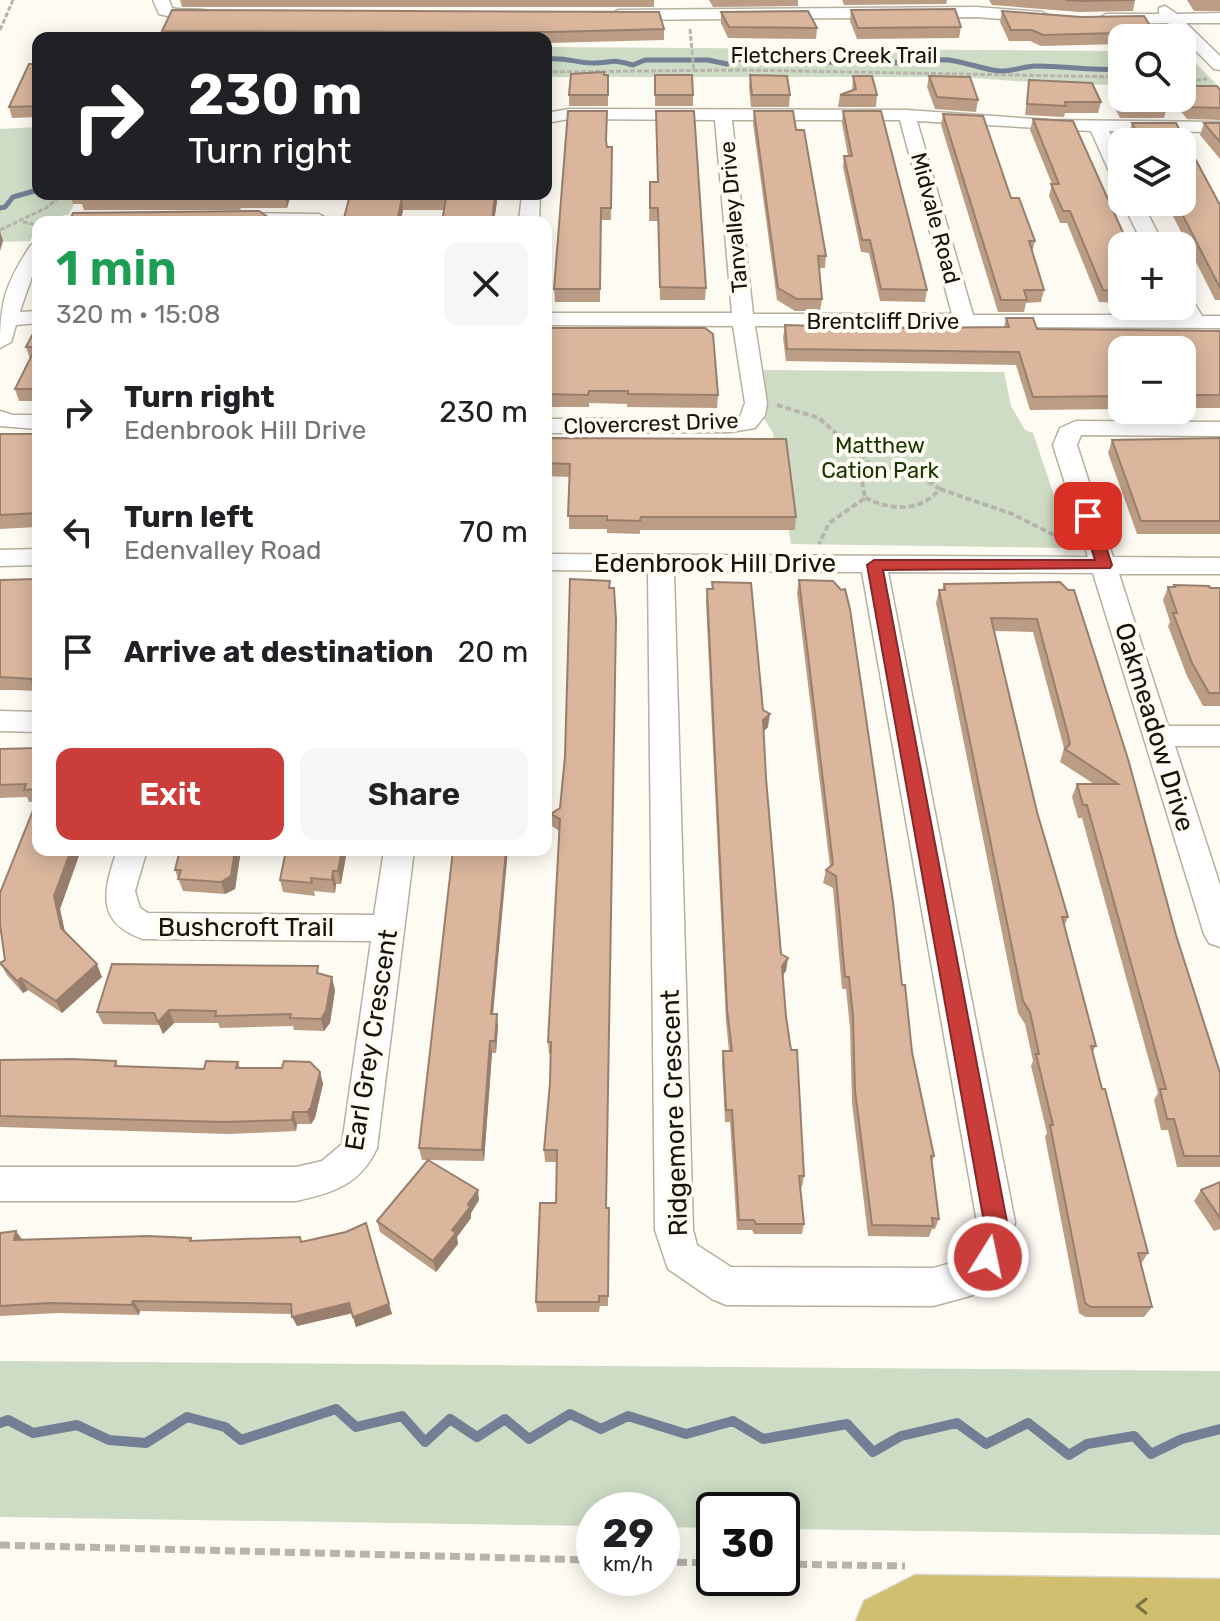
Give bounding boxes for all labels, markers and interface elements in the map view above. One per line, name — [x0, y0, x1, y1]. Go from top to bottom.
map controls — [1108, 24, 1196, 424]
button: search — [1108, 24, 1196, 112]
street label: Fletchers Creek Trail — [730, 42, 938, 69]
text: 230 m — [188, 62, 363, 128]
icon: right — [56, 64, 160, 168]
button: layers — [1108, 128, 1196, 216]
text: Turn right — [188, 129, 352, 172]
street label: Tanvalley Drive — [713, 140, 754, 294]
street label: Midvale Road — [905, 149, 966, 287]
button: + — [1108, 232, 1196, 320]
text: 1 min — [56, 240, 177, 297]
button: close — [444, 242, 528, 326]
text: 320 m · 15:08 — [56, 299, 220, 330]
street label: Brentcliff Drive — [807, 308, 959, 335]
button: − — [1108, 336, 1196, 424]
text: Turn right — [124, 379, 275, 415]
icon: right — [56, 390, 100, 434]
text: 230 m — [439, 394, 528, 430]
street label: Clovercrest Drive — [563, 407, 739, 440]
text: Edenbrook Hill Drive — [124, 415, 366, 446]
park label: Matthew Cation Park — [821, 432, 940, 484]
pin — [1054, 482, 1122, 550]
icon: arrive — [1066, 494, 1110, 538]
text: Turn left — [124, 499, 254, 535]
icon: left — [56, 510, 100, 554]
text: 70 m — [460, 514, 528, 550]
text: Edenvalley Road — [124, 535, 322, 566]
street label: Edenbrook Hill Drive — [594, 548, 836, 579]
street label: Oakmeadow Drive — [1108, 619, 1201, 835]
icon: arrive — [56, 630, 100, 674]
text: Arrive at destination — [124, 634, 434, 670]
text: 20 m — [458, 634, 528, 670]
button: Exit — [56, 748, 284, 840]
button: Share — [300, 748, 528, 840]
street label: Bushcroft Trail — [158, 912, 334, 943]
street label: Earl Grey Crescent — [339, 927, 404, 1153]
street label: Ridgemore Crescent — [655, 989, 694, 1237]
position arrow — [946, 1215, 1030, 1299]
speed limit sign: 30 — [696, 1492, 800, 1596]
text: 29 — [602, 1510, 654, 1557]
text: km/h — [603, 1552, 653, 1576]
one-way arrow — [1135, 1597, 1148, 1615]

